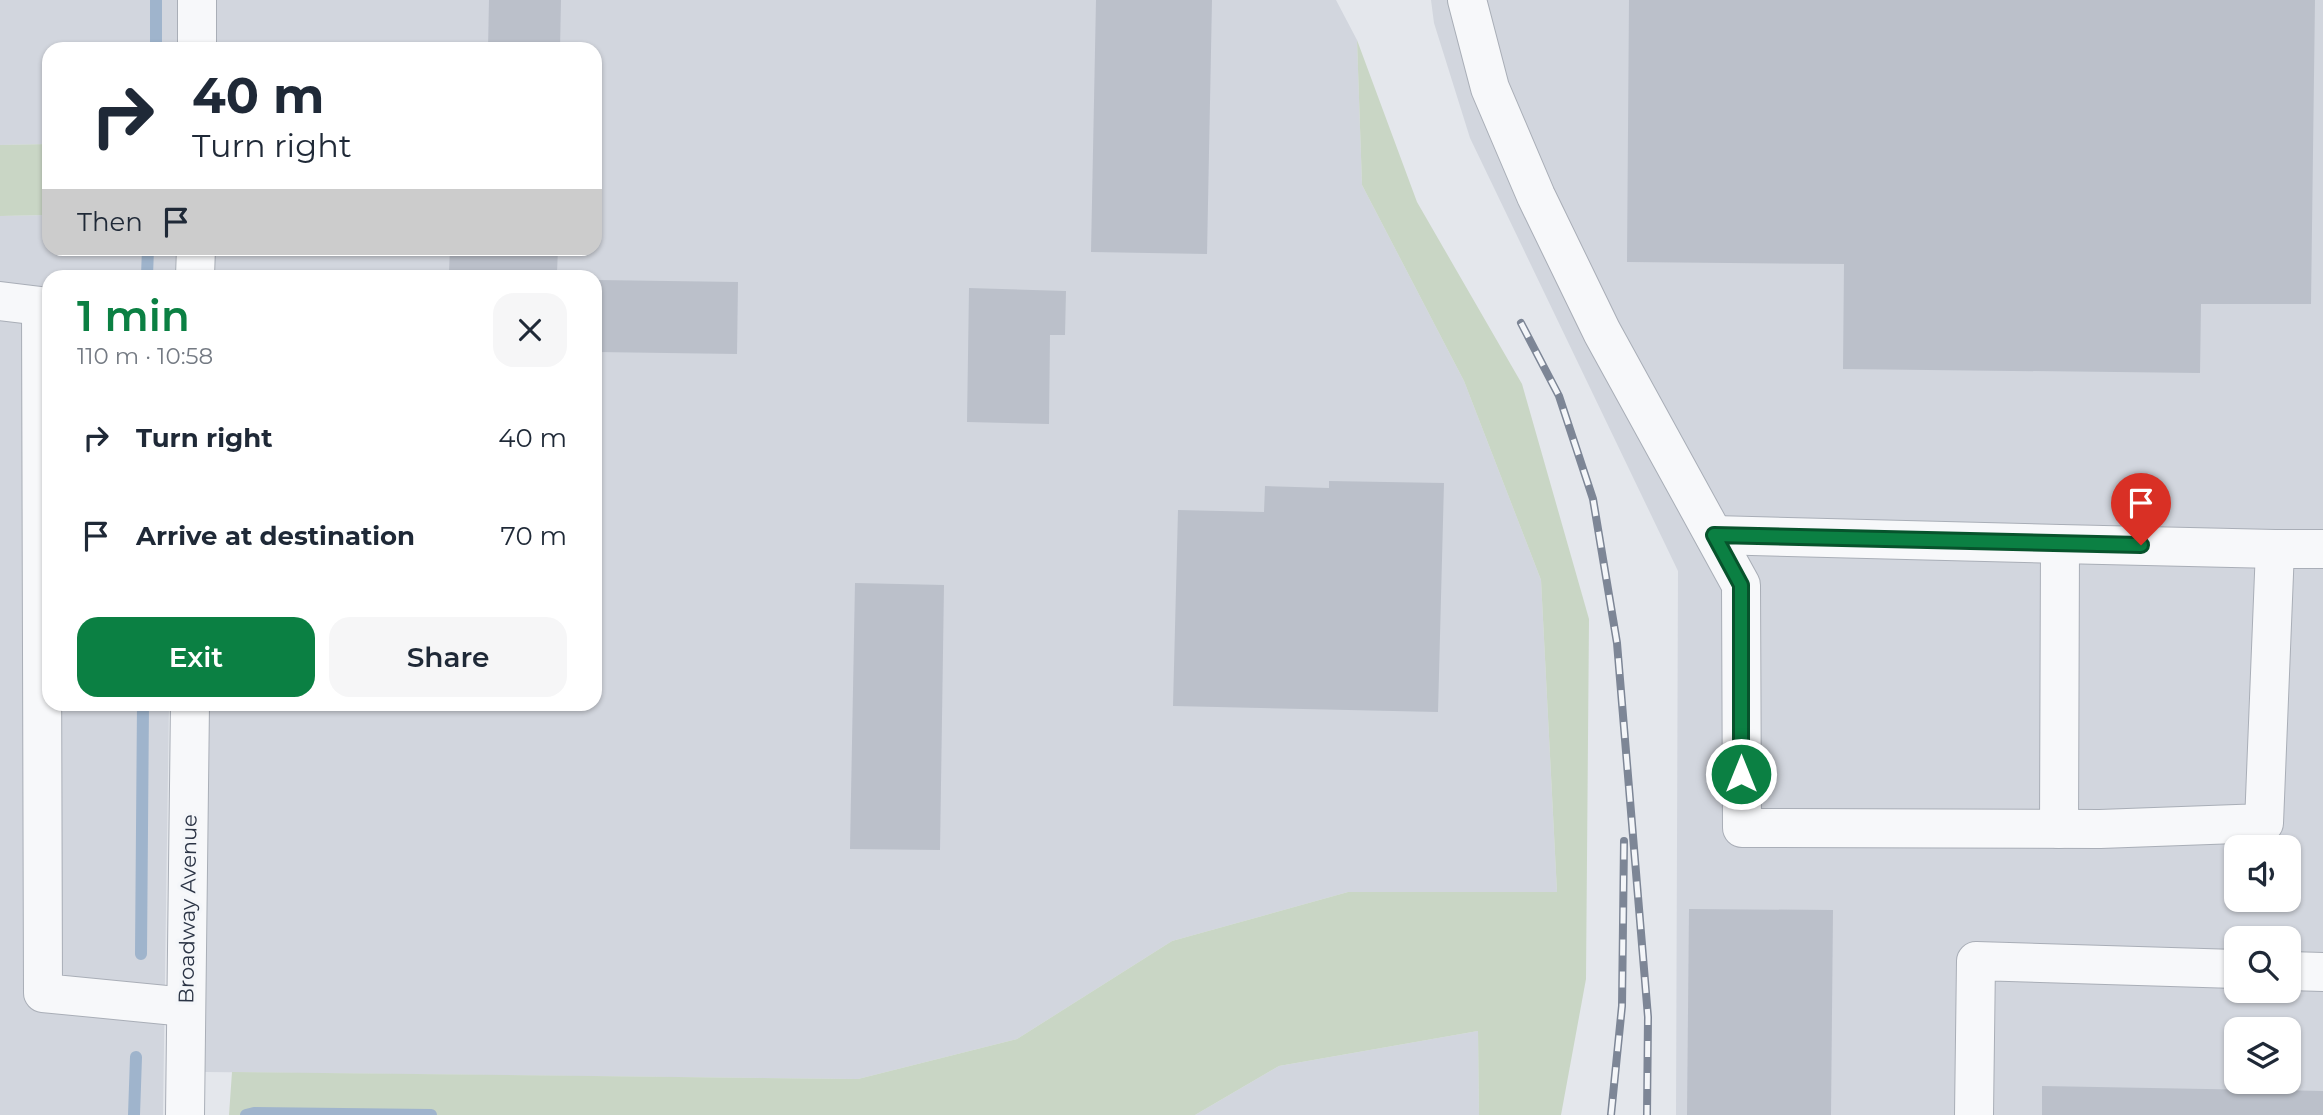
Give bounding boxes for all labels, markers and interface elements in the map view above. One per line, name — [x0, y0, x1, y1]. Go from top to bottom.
text: 40 m — [192, 66, 324, 125]
icon: right — [77, 70, 168, 161]
text: Turn right — [192, 126, 352, 165]
icon: arrive — [157, 203, 195, 241]
text: Then — [77, 206, 143, 238]
text: 1 min — [77, 290, 190, 342]
button: close — [493, 293, 567, 367]
text: 110 m · 10:58 — [77, 342, 213, 370]
icon: right — [77, 419, 115, 457]
text: Turn right — [136, 422, 272, 454]
text: 40 m — [498, 422, 567, 454]
pin — [2111, 473, 2171, 545]
icon: arrive — [2122, 484, 2160, 522]
icon: arrive — [77, 517, 115, 555]
text: Arrive at destination — [136, 520, 415, 552]
text: 70 m — [501, 520, 567, 552]
button: Exit — [77, 617, 315, 697]
button: Share — [329, 617, 567, 697]
position arrow — [1704, 737, 1778, 811]
street label: Broadway Avenue — [173, 814, 202, 1004]
map controls — [2224, 835, 2301, 1094]
button: sound — [2224, 835, 2301, 912]
button: search — [2224, 926, 2301, 1003]
button: layers — [2224, 1017, 2301, 1094]

